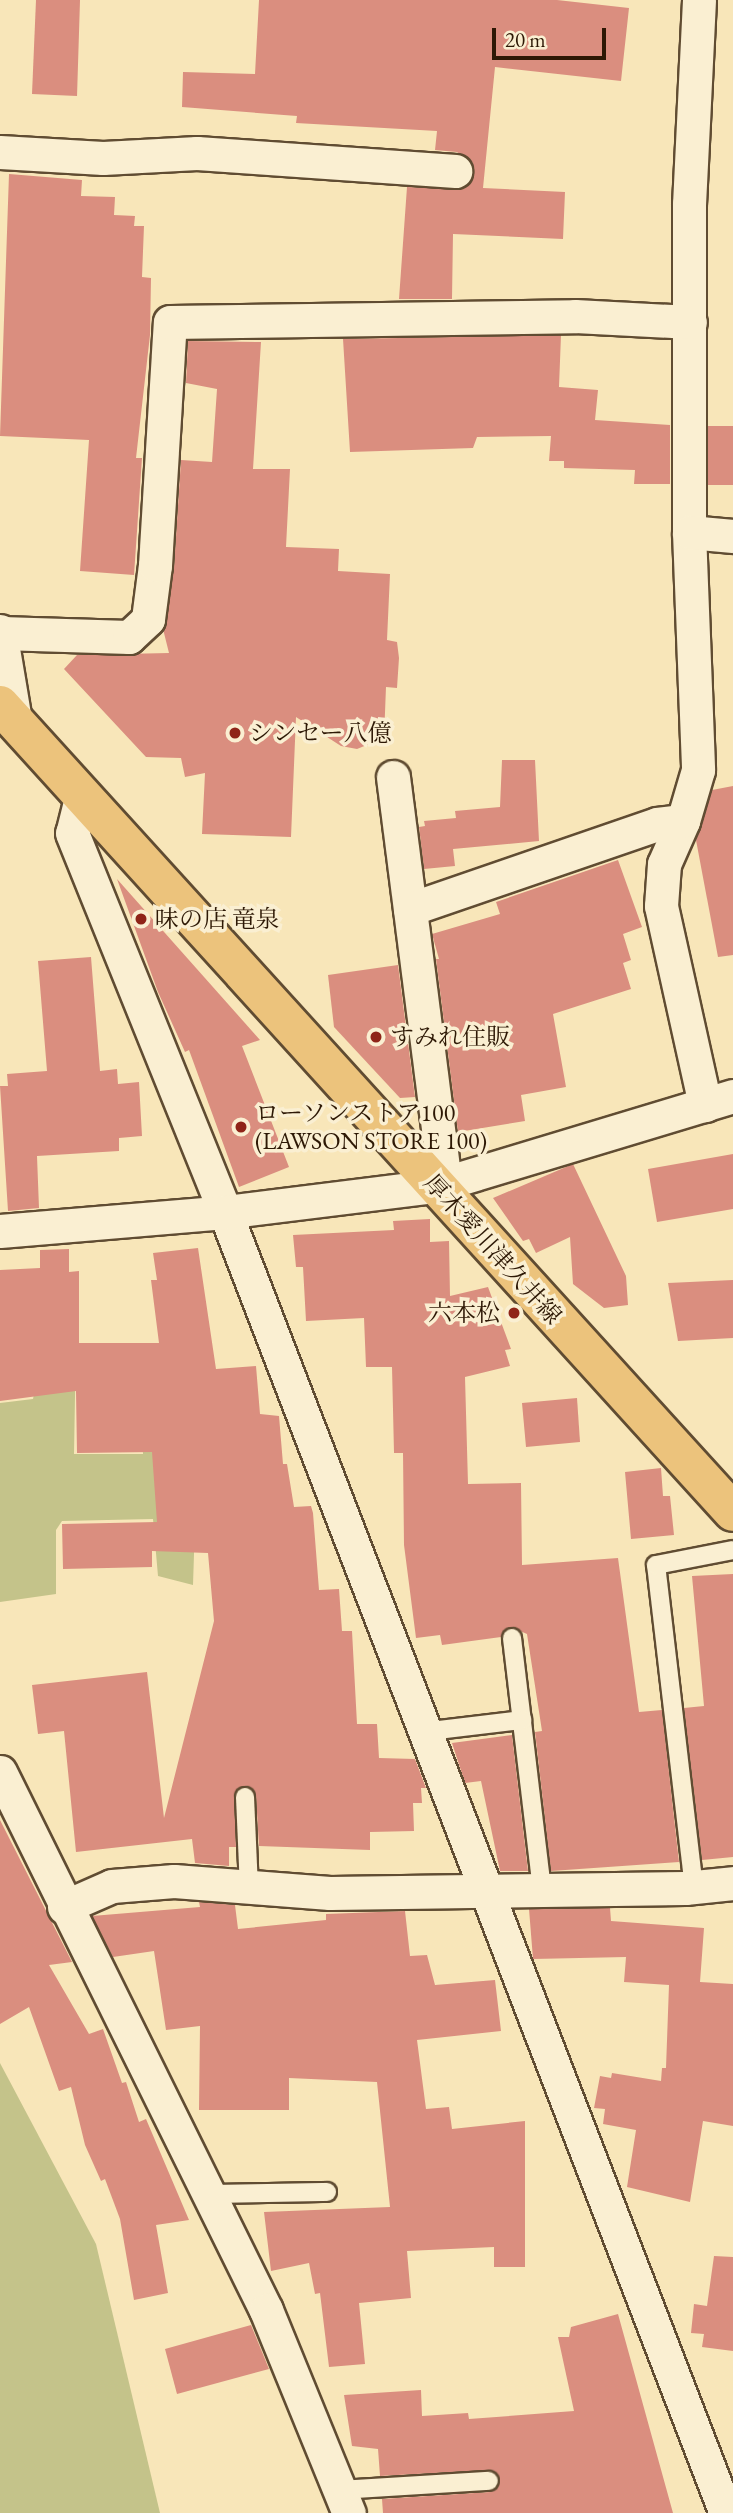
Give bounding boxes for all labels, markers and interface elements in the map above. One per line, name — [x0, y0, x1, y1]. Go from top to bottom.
scale bar — [495, 14, 609, 58]
text: 20 m — [505, 26, 546, 53]
place label: シンセー八億 — [249, 719, 392, 747]
marker: シンセー八億 — [227, 725, 243, 741]
place label: 味の店 竜泉 — [155, 905, 280, 933]
marker: 味の店 竜泉 — [133, 911, 149, 927]
place label: すみれ住販 — [390, 1023, 510, 1051]
marker: すみれ住販 — [368, 1029, 384, 1045]
place label: ローソンストア100 (LAWSON STORE 100) — [255, 1099, 487, 1155]
marker: ローソンストア100 (LAWSON STORE 100) — [233, 1119, 249, 1135]
street label: 厚木愛川津久井線 — [418, 1168, 568, 1330]
place label: 六本松 — [428, 1299, 500, 1327]
marker: 六本松 — [506, 1305, 522, 1321]

